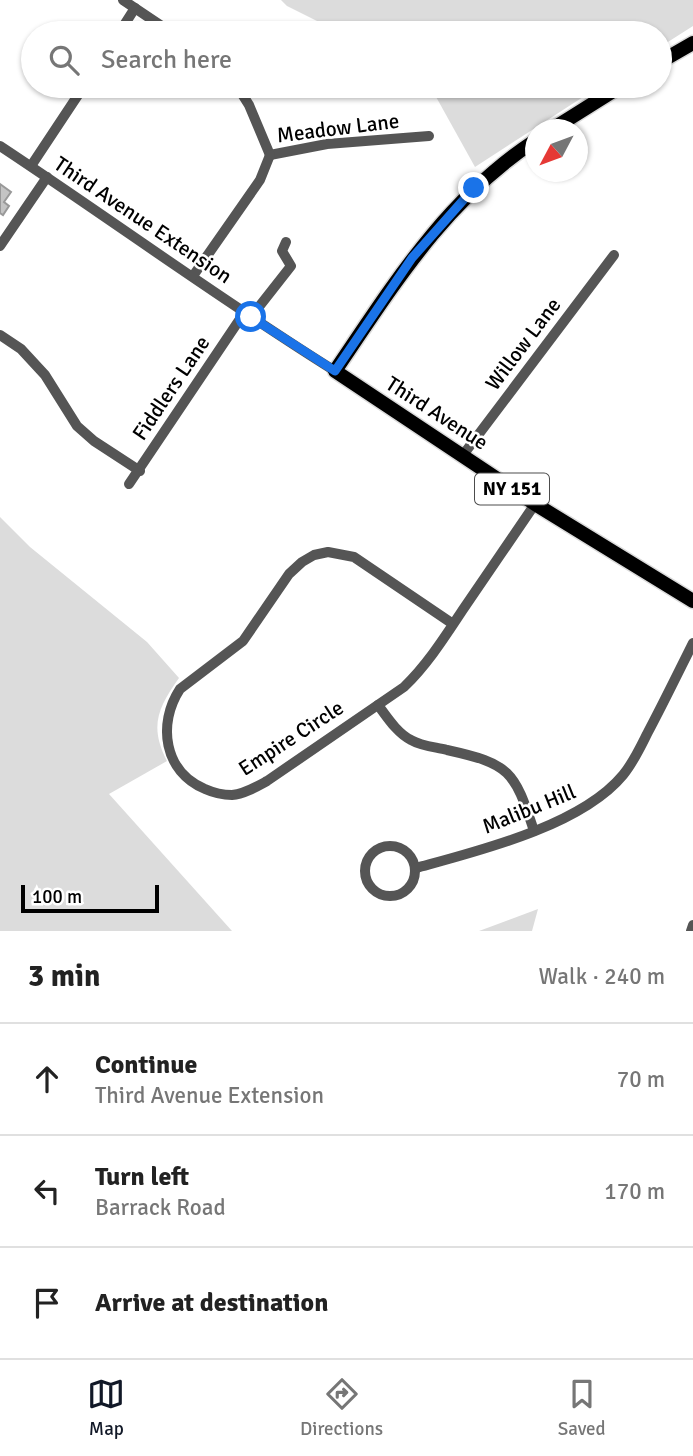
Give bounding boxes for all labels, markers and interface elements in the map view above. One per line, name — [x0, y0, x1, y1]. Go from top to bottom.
search box — [21, 21, 672, 98]
icon: search — [45, 41, 83, 79]
text: Search here — [101, 44, 232, 76]
street label: Meadow Lane — [275, 108, 401, 148]
north arrow — [525, 119, 588, 182]
street label: Third Avenue Extension — [49, 151, 237, 289]
route end — [458, 172, 489, 203]
street label: Willow Lane — [480, 293, 566, 395]
route start — [235, 301, 266, 332]
street label: Fiddlers Lane — [127, 331, 215, 445]
street label: Third Avenue — [381, 370, 493, 456]
road number: NY 151 — [475, 474, 549, 504]
street label: Empire Circle — [234, 694, 348, 782]
street label: Malibu Hill — [478, 778, 580, 840]
scale bar — [21, 882, 159, 914]
text: 100 m — [32, 885, 82, 909]
text: 3 min — [28, 958, 100, 995]
text: Walk · 240 m — [539, 962, 665, 991]
text: Continue — [95, 1049, 197, 1081]
icon: ahead — [28, 1060, 66, 1098]
text: 70 m — [617, 1065, 665, 1094]
text: Third Avenue Extension — [95, 1081, 324, 1110]
text: Turn left — [95, 1161, 189, 1193]
icon: left — [28, 1172, 66, 1210]
text: 170 m — [604, 1177, 665, 1206]
text: Barrack Road — [95, 1193, 226, 1222]
icon: arrive — [28, 1284, 66, 1322]
text: Arrive at destination — [95, 1287, 328, 1319]
tab: Map — [87, 1375, 125, 1441]
tab: Directions — [300, 1375, 383, 1441]
tab: Saved — [558, 1375, 606, 1441]

